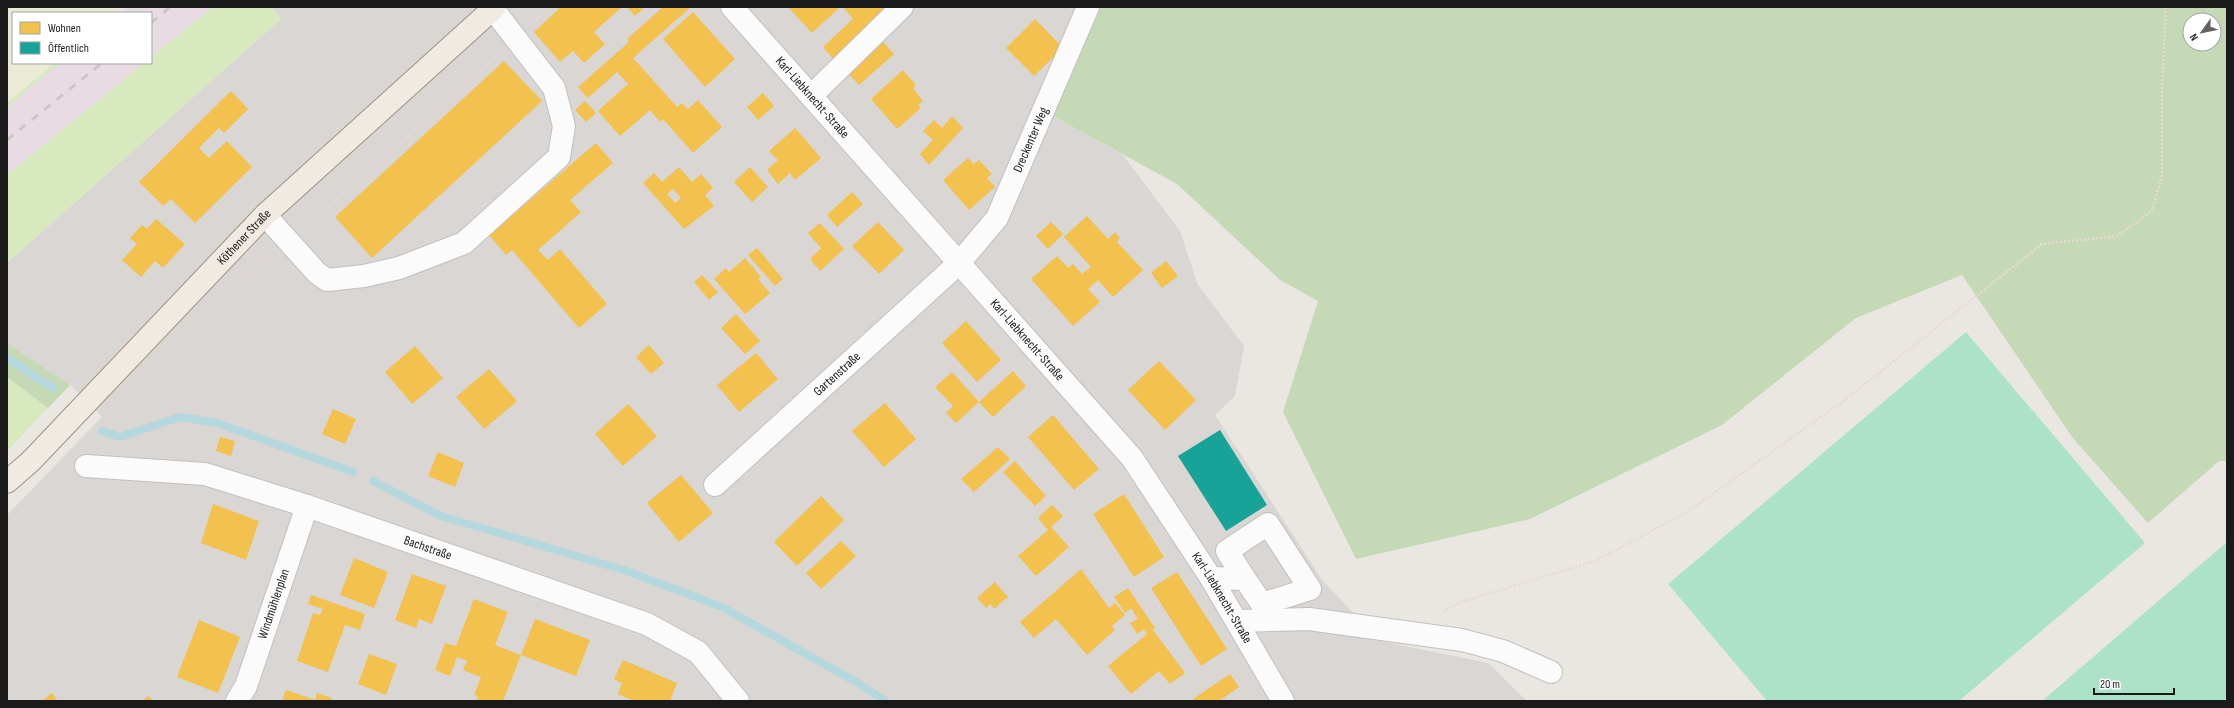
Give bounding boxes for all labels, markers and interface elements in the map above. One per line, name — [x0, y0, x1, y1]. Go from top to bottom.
legend — [12, 12, 152, 64]
north arrow — [2182, 12, 2222, 52]
text: Wohnen — [48, 21, 81, 36]
text: N — [2187, 31, 2201, 43]
text: Öffentlich — [48, 41, 89, 56]
street label: Karl-Liebknecht-Straße — [772, 53, 853, 142]
street label: Dreckenter Weg — [1010, 105, 1052, 175]
street label: Köthener Straße — [214, 206, 274, 268]
street label: Karl-Liebknecht-Straße — [987, 296, 1068, 384]
street label: Gartenstraße — [810, 349, 864, 399]
street label: Bachstraße — [402, 532, 454, 564]
street label: Karl-Liebknecht-Straße — [1188, 549, 1255, 646]
street label: Windmühlenplan — [254, 567, 293, 641]
scale bar — [2094, 670, 2174, 696]
text: 20 m — [2100, 677, 2120, 692]

